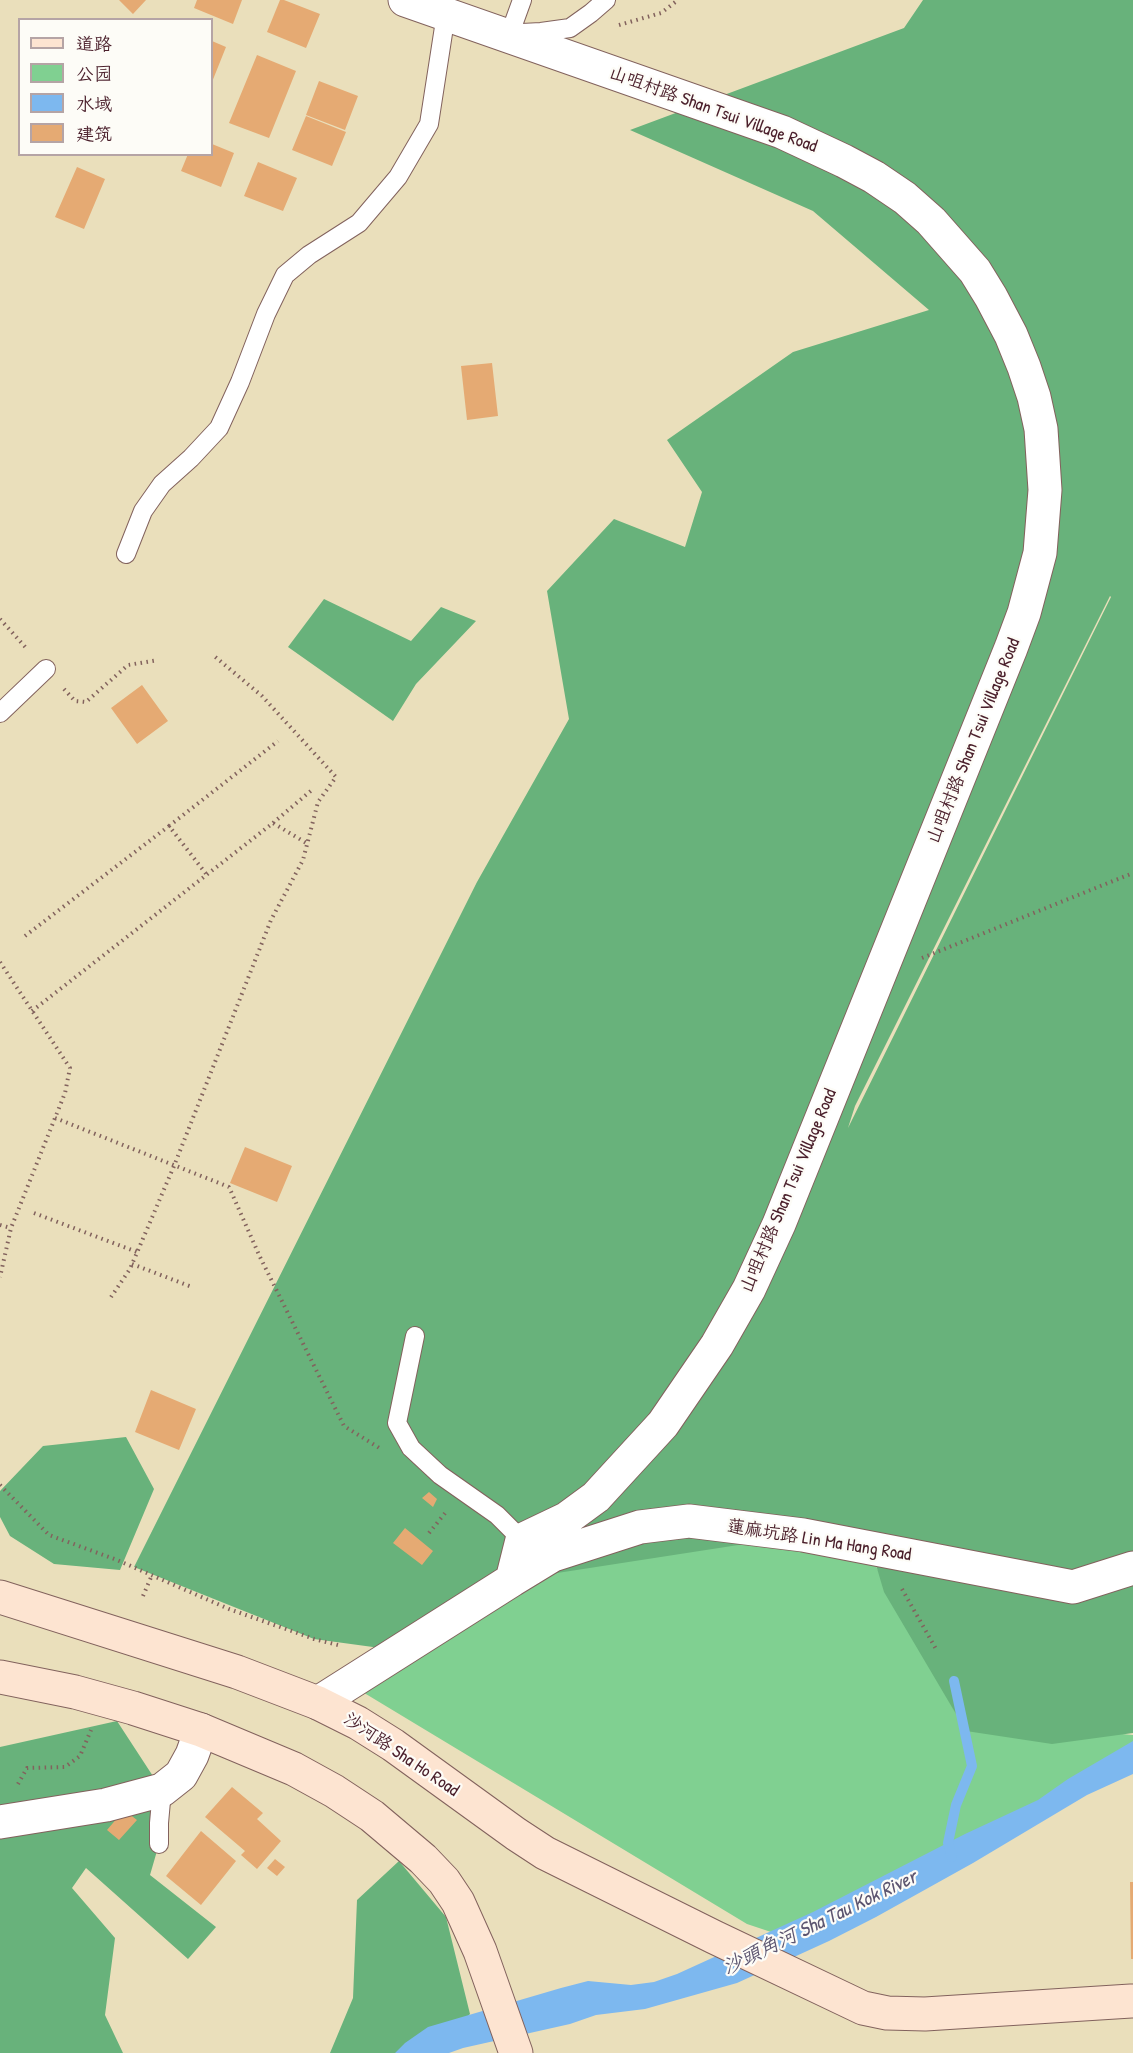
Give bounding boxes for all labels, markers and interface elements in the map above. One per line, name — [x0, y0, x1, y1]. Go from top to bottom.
legend — [18, 18, 213, 156]
text: 道路 — [76, 31, 112, 56]
text: 公园 — [76, 61, 112, 86]
street label: 山咀村路 Shan Tsui Village Road — [606, 62, 820, 158]
text: 水域 — [76, 91, 112, 116]
text: 建筑 — [76, 121, 112, 146]
street label: 山咀村路 Shan Tsui Village Road — [923, 635, 1025, 847]
street label: 山咀村路 Shan Tsui Village Road — [736, 1086, 842, 1296]
street label: 蓮麻坑路 Lin Ma Hang Road — [725, 1516, 913, 1566]
street label: 沙河路 Sha Ho Road — [339, 1708, 463, 1802]
water label: 沙頭角河 Sha Tau Kok River — [719, 1866, 921, 1980]

